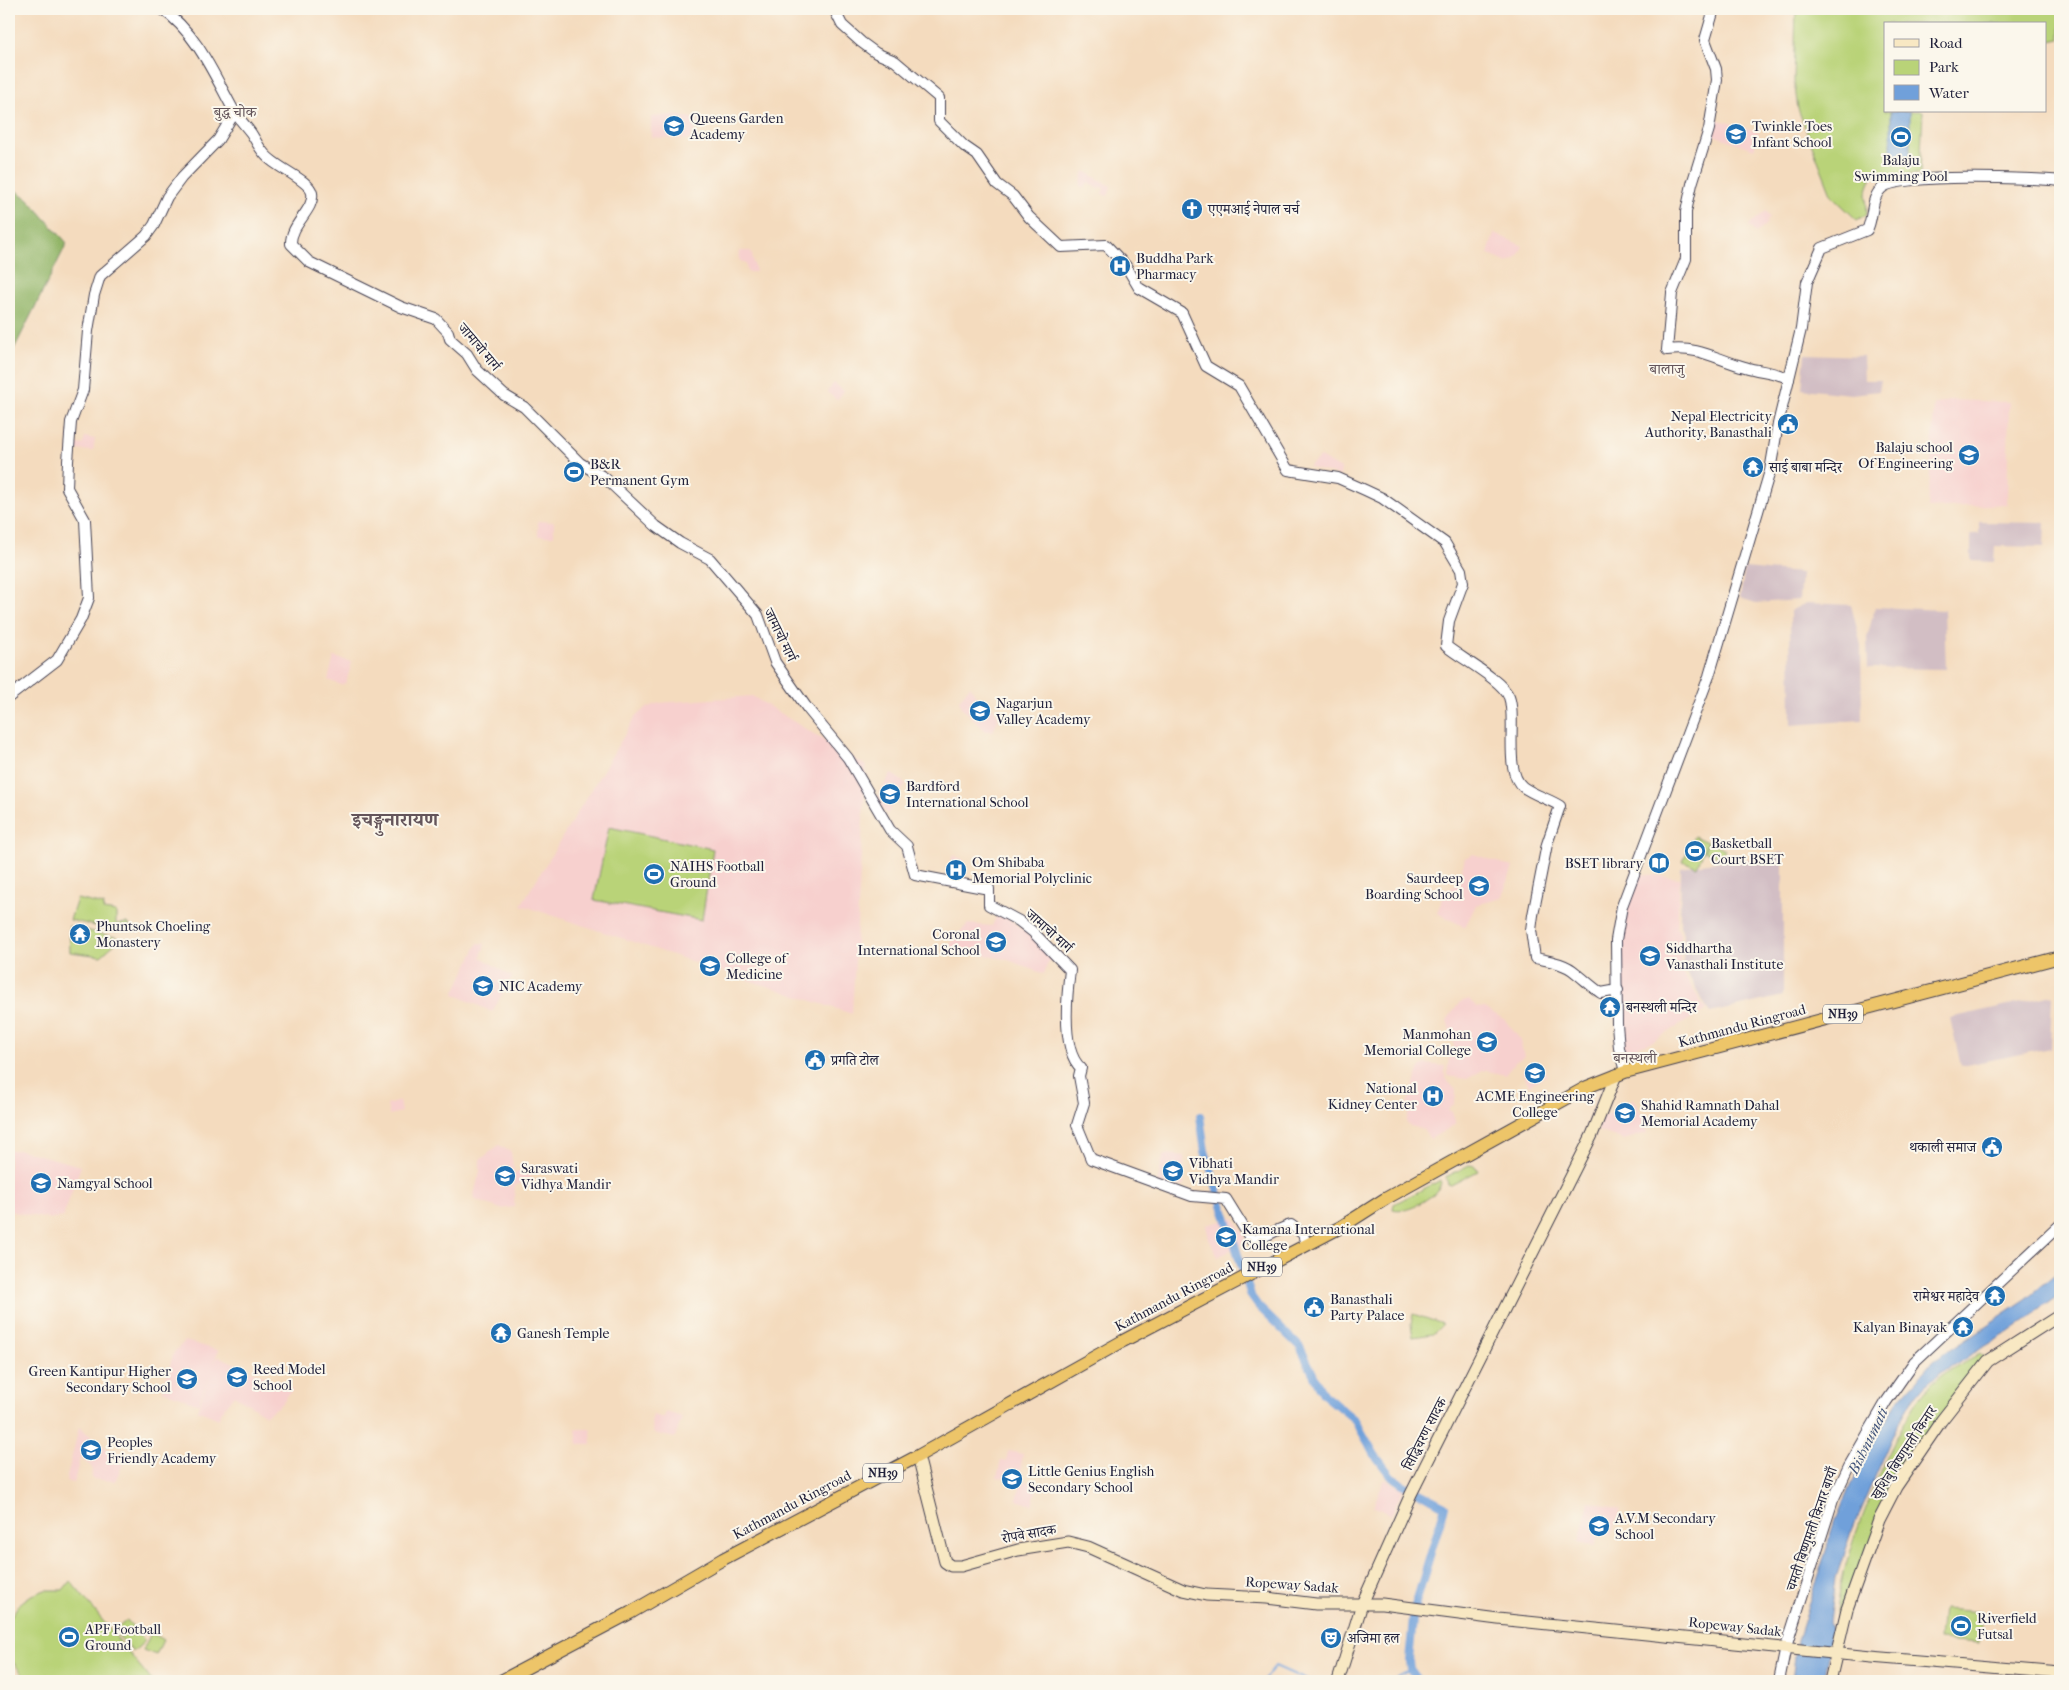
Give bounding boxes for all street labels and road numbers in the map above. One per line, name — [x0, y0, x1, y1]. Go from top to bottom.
street label: जामाचो मार्ग — [453, 319, 504, 375]
street label: जामाचो मार्ग — [759, 605, 801, 665]
street label: जामाचो मार्ग — [1021, 905, 1077, 957]
street label: Kathmandu Ringroad — [1676, 1001, 1808, 1051]
road number: NH39 — [1823, 1004, 1863, 1024]
street label: Kathmandu Ringroad — [1112, 1258, 1236, 1335]
road number: NH39 — [1242, 1258, 1282, 1276]
street label: सिद्धिचरण सादक — [1399, 1394, 1451, 1474]
street label: खुशिबु बिष्णुमती किनार — [1867, 1402, 1941, 1504]
road number: NH39 — [863, 1464, 903, 1482]
street label: चमती बिष्णुमती किनार बायाँ — [1782, 1464, 1841, 1594]
street label: Kathmandu Ringroad — [730, 1466, 854, 1543]
street label: रोपवे सादक — [999, 1520, 1059, 1547]
street label: Ropeway Sadak — [1245, 1573, 1340, 1597]
street label: Ropeway Sadak — [1688, 1614, 1783, 1640]

